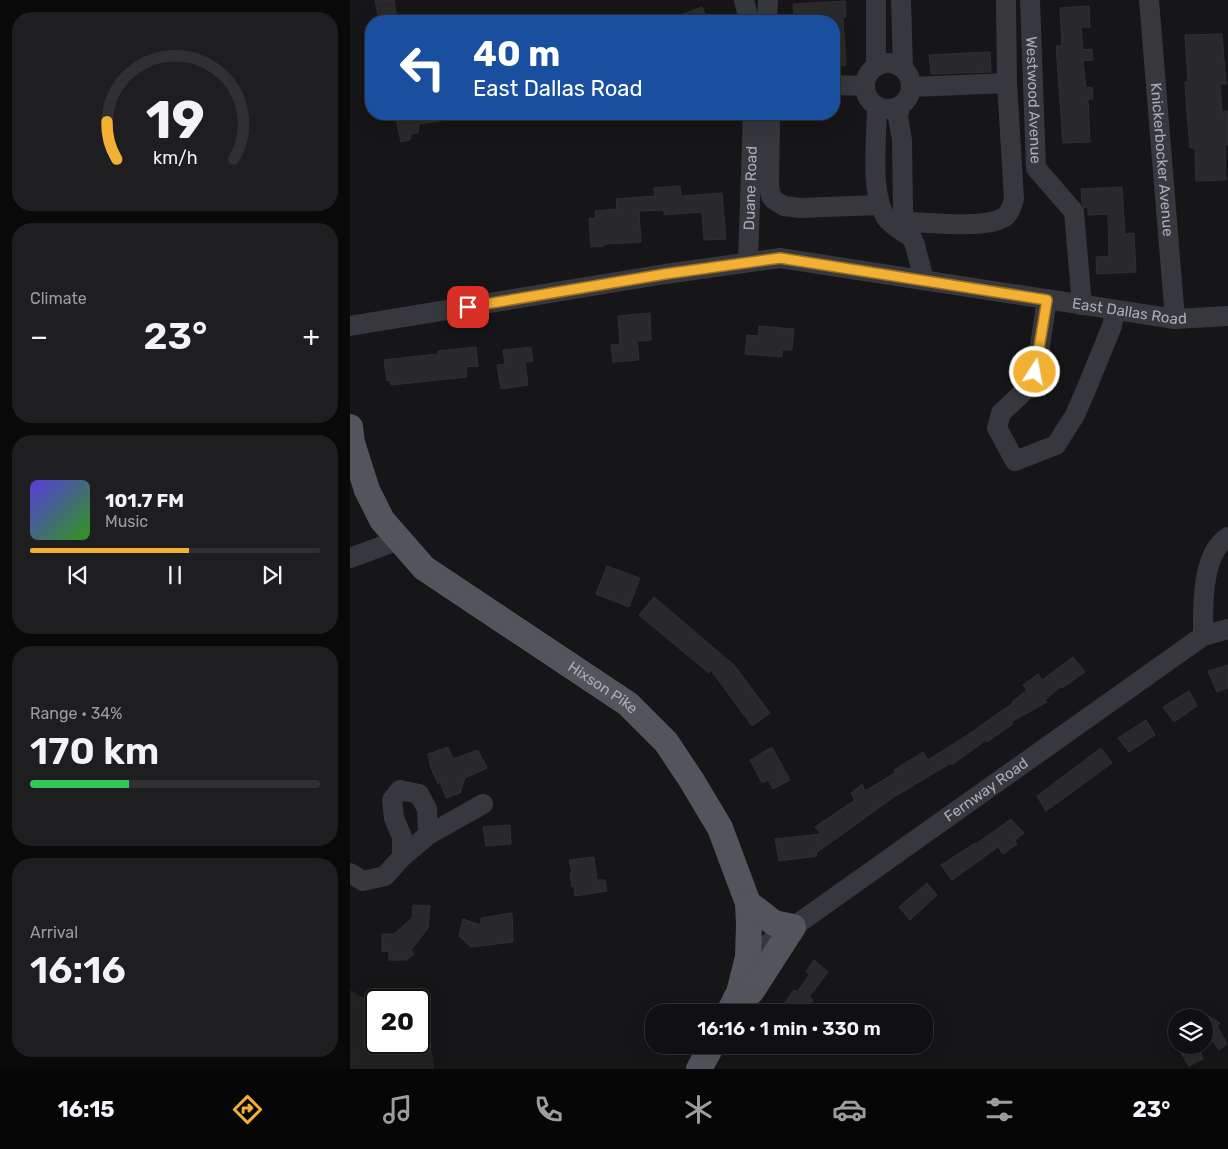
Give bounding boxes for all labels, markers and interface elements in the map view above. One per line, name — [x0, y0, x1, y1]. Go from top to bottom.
text: 40 m — [473, 33, 560, 75]
icon: left — [390, 35, 455, 100]
street label: Westwood Avenue — [1022, 36, 1045, 164]
text: East Dallas Road — [473, 75, 643, 102]
street label: Knickerbocker Avenue — [1147, 82, 1177, 237]
text: 19 — [145, 89, 205, 151]
street label: Duane Road — [740, 146, 761, 231]
text: km/h — [153, 147, 197, 168]
pin — [447, 286, 489, 328]
text: Climate — [30, 289, 87, 308]
icon: arrive — [454, 293, 482, 321]
street label: East Dallas Road — [1071, 294, 1187, 328]
text: 23° — [143, 313, 207, 359]
text: − — [30, 320, 48, 353]
text: + — [303, 320, 320, 353]
position arrow — [1008, 345, 1060, 397]
text: 101.7 FM — [105, 489, 184, 512]
text: Music — [105, 512, 148, 531]
icon: previous — [64, 561, 92, 589]
icon: pause — [161, 561, 189, 589]
icon: next — [258, 561, 286, 589]
street label: Hixson Pike — [565, 658, 642, 718]
text: Range · 34% — [30, 704, 122, 723]
text: 170 km — [30, 728, 159, 774]
street label: Fernway Road — [941, 754, 1032, 826]
text: Arrival — [30, 923, 78, 942]
text: 16:16 — [30, 947, 126, 993]
speed limit sign: 20 — [365, 989, 430, 1054]
map controls — [1168, 1009, 1213, 1054]
button: layers — [1168, 1009, 1213, 1054]
text: 16:16 · 1 min · 330 m — [697, 1017, 881, 1040]
icon: directions — [230, 1092, 265, 1127]
icon: music — [380, 1092, 415, 1127]
icon: phone — [531, 1092, 566, 1127]
icon: climate — [681, 1092, 716, 1127]
icon: car — [832, 1092, 867, 1127]
icon: filters — [982, 1092, 1017, 1127]
text: 16:15 — [58, 1096, 115, 1123]
text: 23° — [1132, 1096, 1170, 1123]

